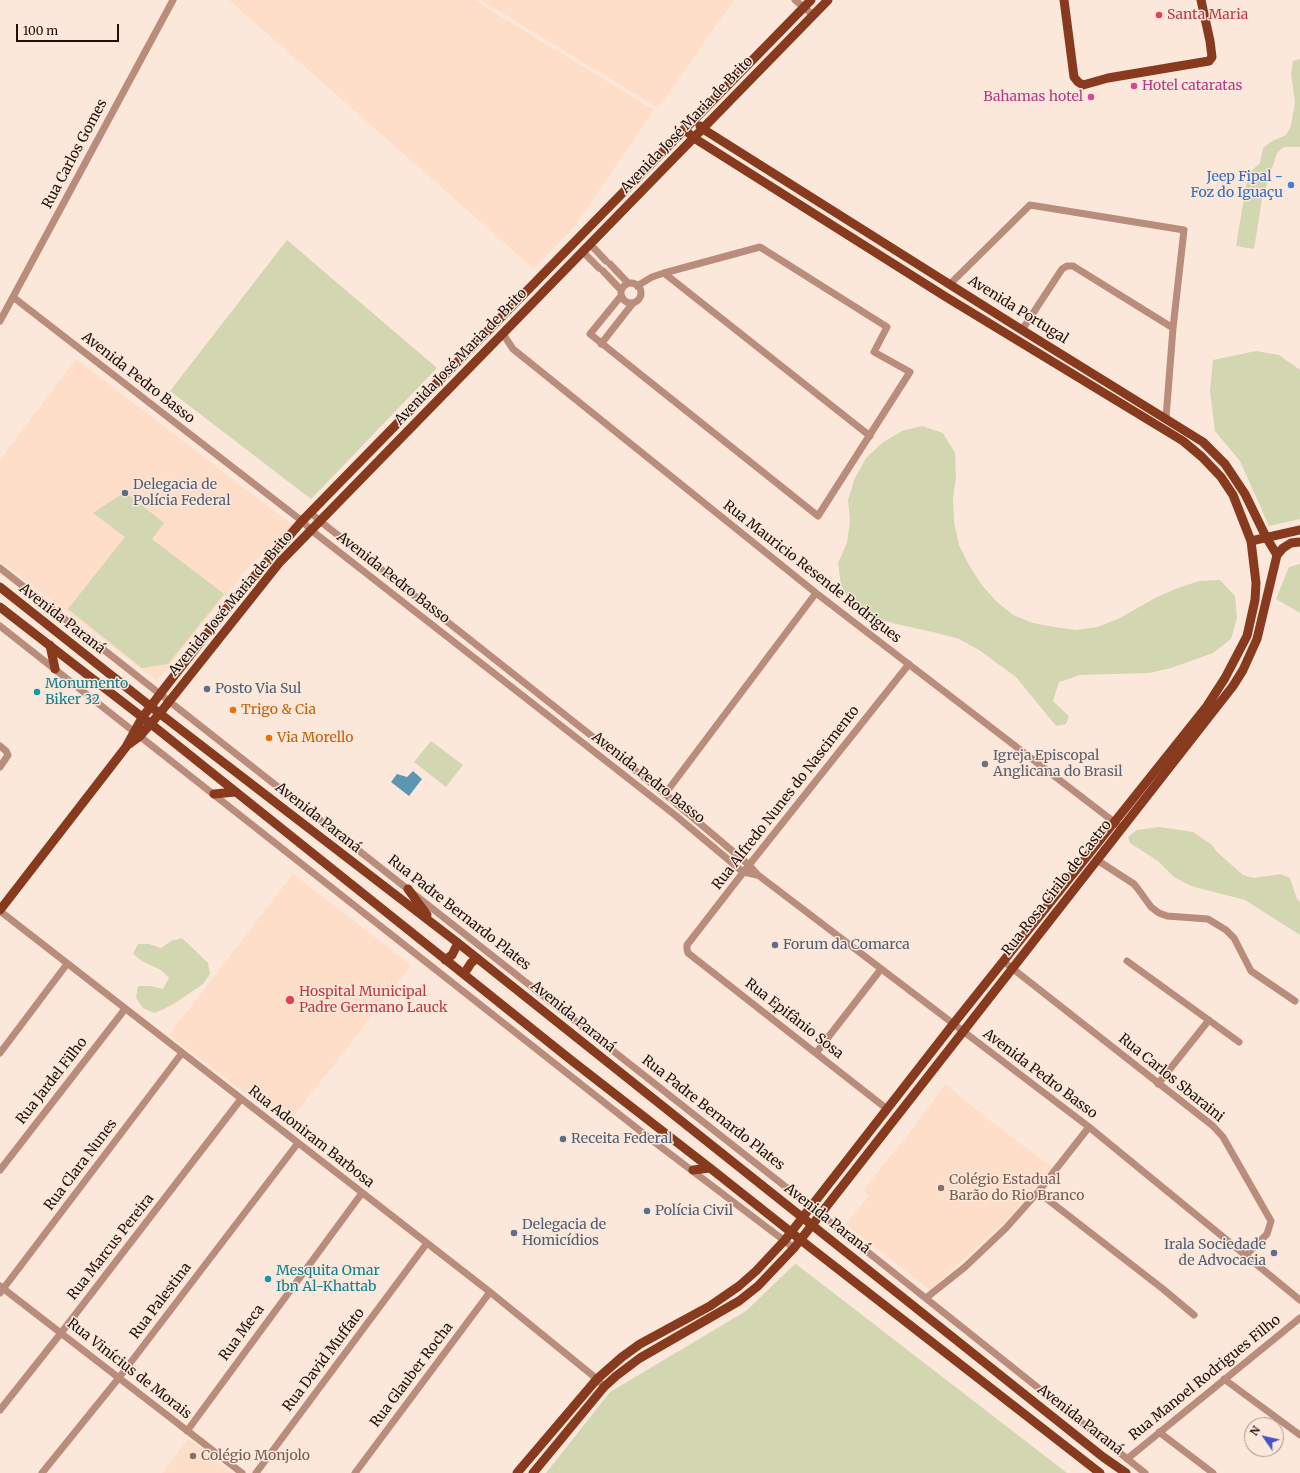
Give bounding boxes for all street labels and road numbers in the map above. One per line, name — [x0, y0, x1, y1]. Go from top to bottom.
street label: Avenida José Maria de Brito — [617, 53, 757, 197]
street label: Rua Carlos Gomes — [39, 96, 111, 212]
street label: Avenida Portugal — [965, 272, 1071, 348]
street label: Avenida José Maria de Brito — [391, 285, 531, 429]
street label: Avenida Pedro Basso — [78, 329, 198, 427]
street label: Rua Mauricio Resende Rodrigues — [720, 497, 904, 647]
street label: Avenida José Maria de Brito — [166, 528, 296, 680]
street label: Avenida Pedro Basso — [333, 529, 453, 627]
street label: Avenida Paraná — [16, 580, 108, 658]
street label: Rua Alfredo Nunes do Nascimento — [709, 703, 863, 893]
street label: Avenida Pedro Basso — [588, 729, 708, 827]
street label: Avenida Paraná — [272, 779, 364, 857]
street label: Rua Rosa Cirilo de Castro — [999, 817, 1115, 959]
street label: Rua Padre Bernardo Plates — [384, 852, 534, 974]
street label: Rua Epifânio Sosa — [741, 975, 847, 1063]
street label: Avenida Paraná — [527, 978, 619, 1056]
street label: Avenida Pedro Basso — [980, 1026, 1100, 1122]
street label: Rua Carlos Sbaraini — [1115, 1030, 1227, 1126]
street label: Rua Jardel Filho — [13, 1034, 91, 1128]
street label: Rua Padre Bernardo Plates — [638, 1052, 788, 1174]
street label: Rua Adoniram Barbosa — [245, 1083, 377, 1191]
street label: Rua Clara Nunes — [41, 1116, 121, 1214]
street label: Avenida Paraná — [781, 1180, 873, 1258]
street label: Rua Marcus Pereira — [64, 1191, 158, 1303]
street label: Rua Palestina — [127, 1260, 195, 1342]
street label: Rua Meca — [216, 1302, 268, 1364]
street label: Rua David Muffato — [280, 1305, 368, 1415]
street label: Rua Manoel Rodrigues Filho — [1126, 1312, 1284, 1444]
street label: Rua Vinícius de Morais — [64, 1315, 194, 1423]
street label: Rua Glauber Rocha — [367, 1319, 457, 1431]
street label: Avenida Paraná — [1034, 1381, 1126, 1459]

